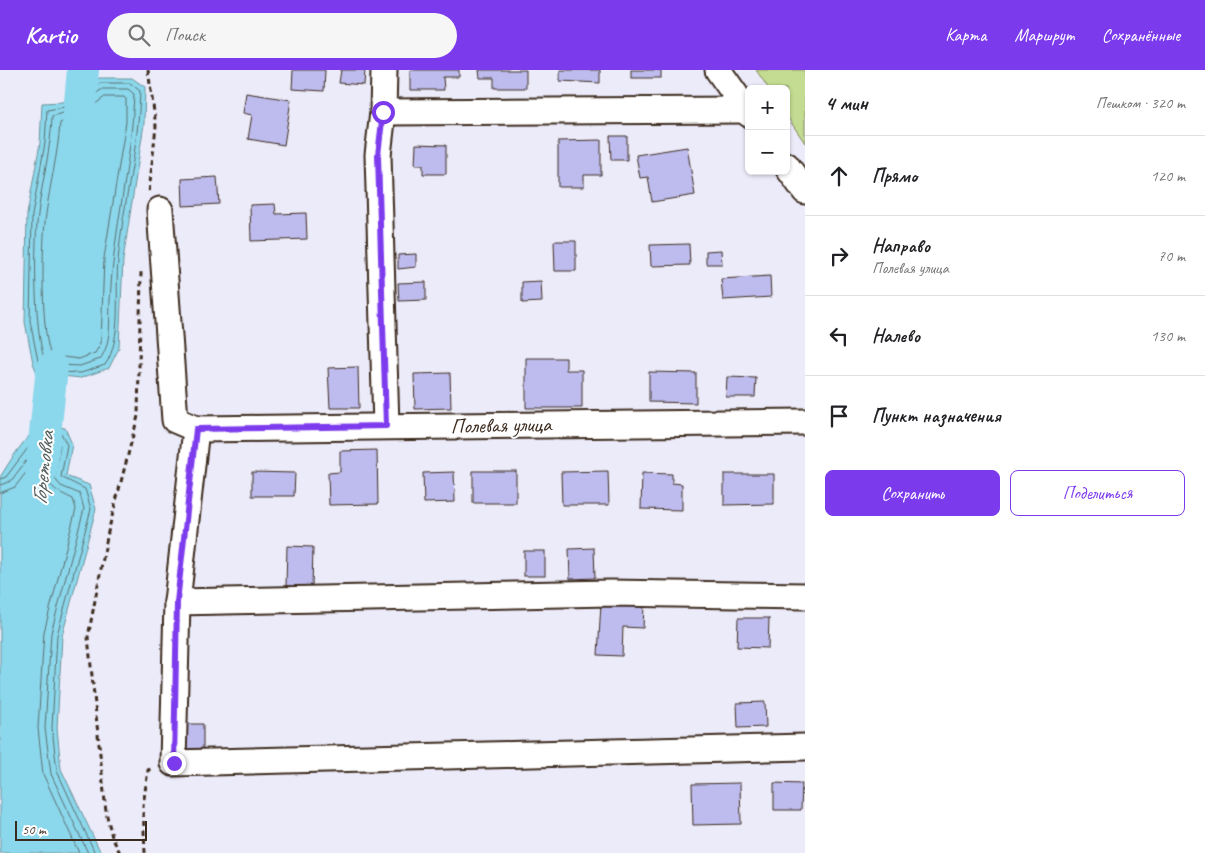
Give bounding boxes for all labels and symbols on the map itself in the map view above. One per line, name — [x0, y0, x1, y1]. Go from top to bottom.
route start — [372, 101, 395, 124]
street label: Полевая улица — [450, 411, 553, 439]
water label: Горетовка — [25, 428, 61, 506]
route end — [163, 752, 186, 775]
scale bar — [15, 818, 148, 841]

